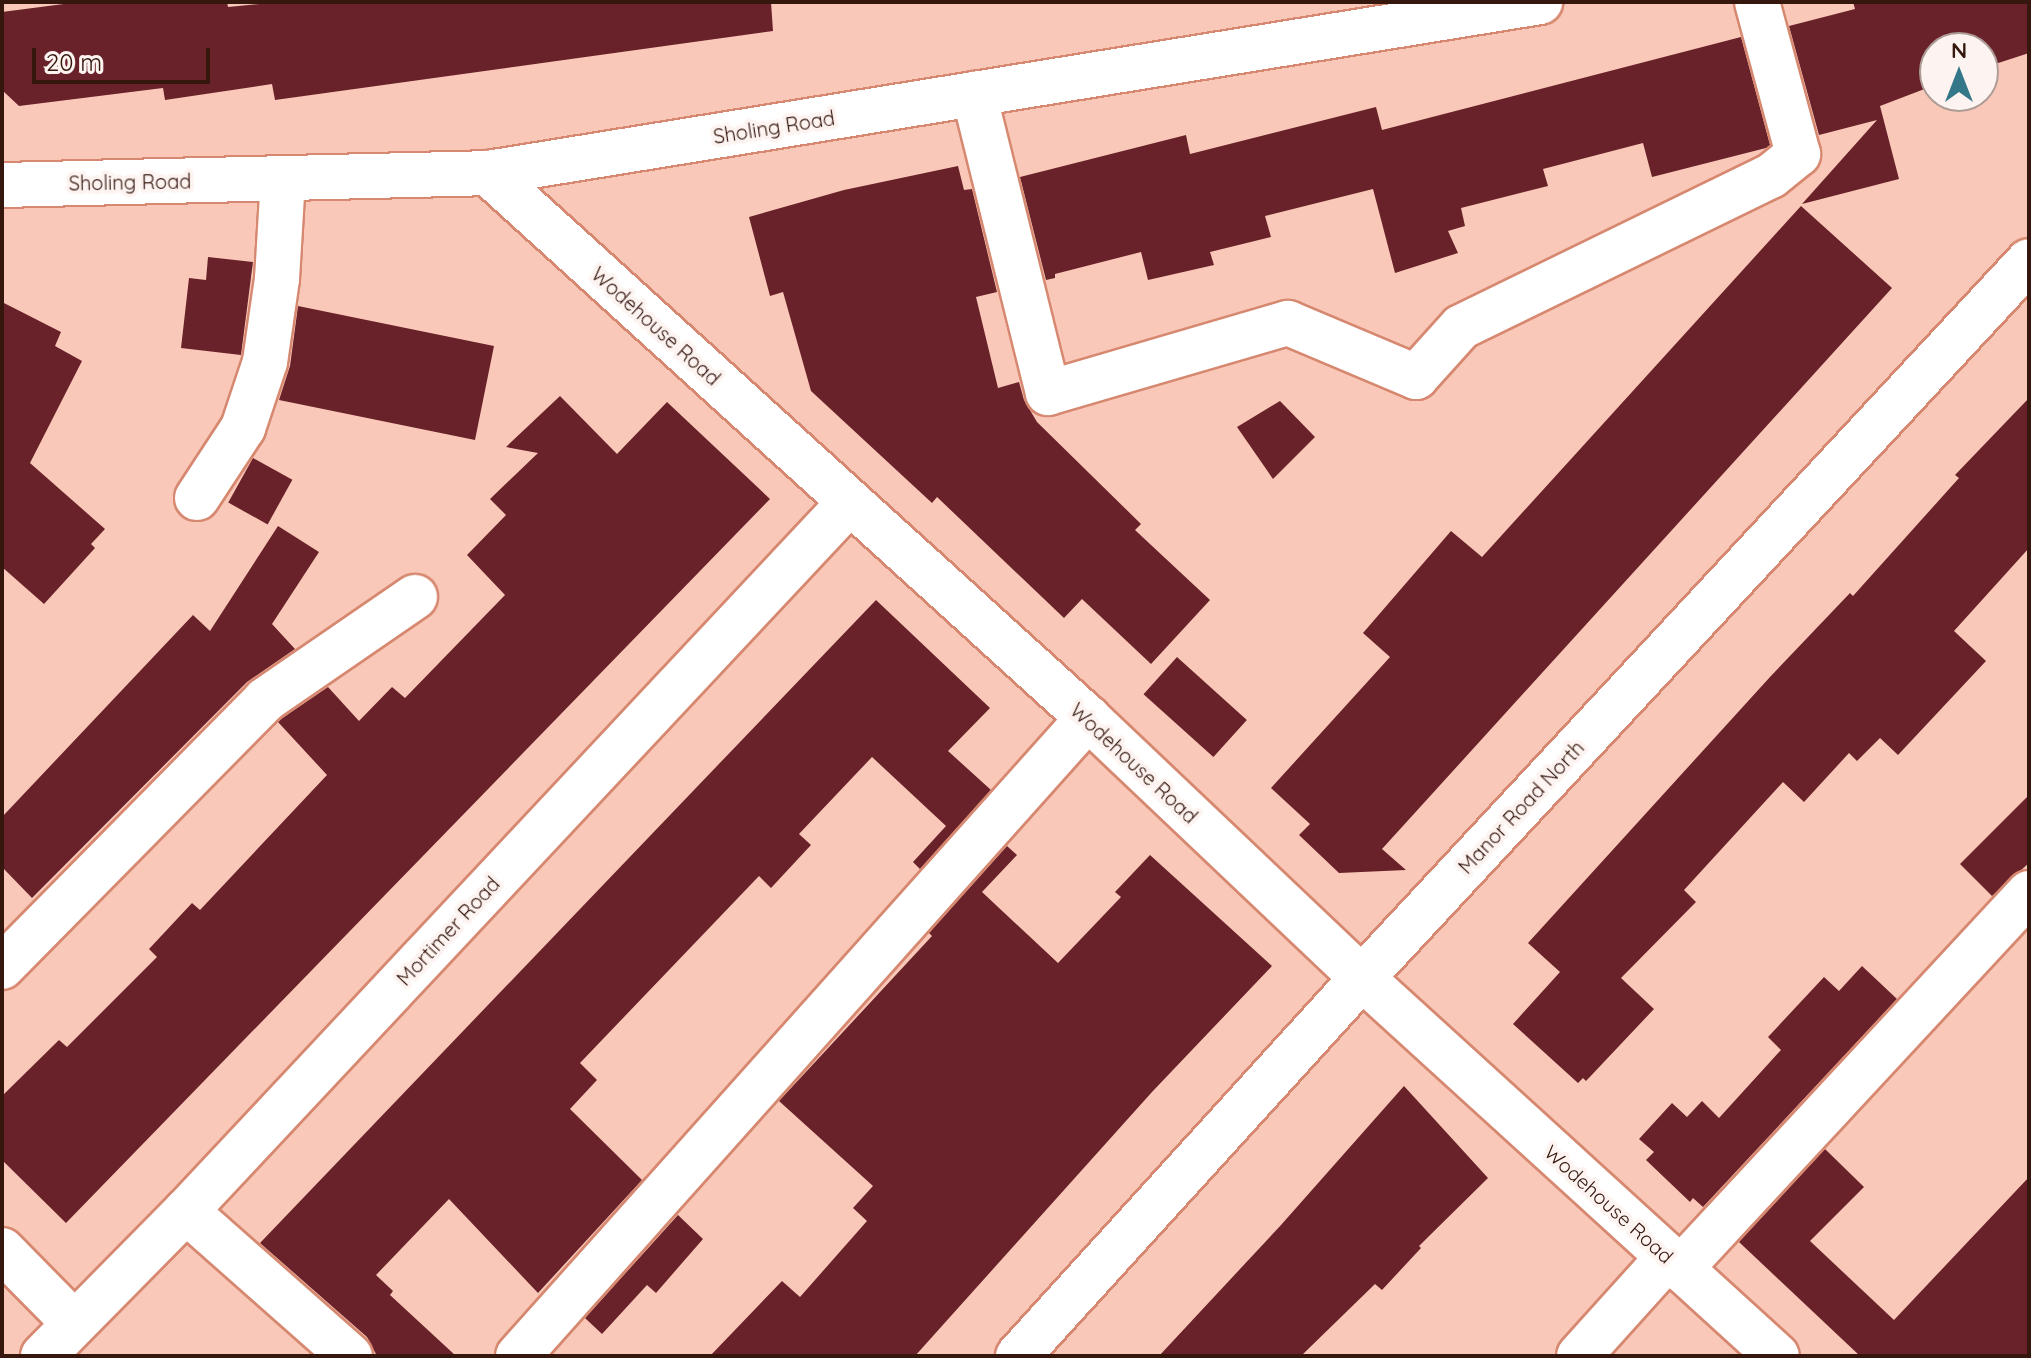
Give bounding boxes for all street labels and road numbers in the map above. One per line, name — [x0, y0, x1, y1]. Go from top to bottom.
street label: Sholing Road — [712, 106, 836, 148]
street label: Sholing Road — [68, 169, 192, 195]
street label: Wodehouse Road — [587, 262, 725, 390]
street label: Wodehouse Road — [1065, 698, 1203, 828]
street label: Manor Road North — [1453, 736, 1589, 878]
street label: Mortimer Road — [392, 872, 504, 990]
street label: Wodehouse Road — [1540, 1140, 1678, 1268]

